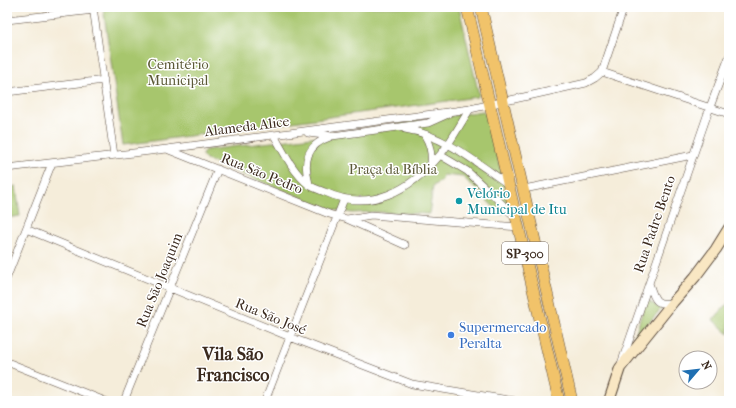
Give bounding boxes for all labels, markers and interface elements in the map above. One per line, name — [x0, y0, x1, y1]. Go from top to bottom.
park label: Cemitério Municipal — [147, 56, 209, 89]
street label: Alameda Alice — [203, 113, 290, 140]
street label: Rua São Pedro — [218, 149, 305, 198]
park label: Praça da Bíblia — [349, 161, 438, 178]
street label: Rua Padre Bento — [630, 173, 679, 275]
place label: Velório Municipal de Itu — [466, 185, 567, 218]
marker: Velório Municipal de Itu — [454, 196, 464, 206]
street label: Rua São Joaquim — [133, 230, 186, 330]
road number: SP-300 — [502, 242, 548, 264]
street label: Rua São José — [233, 294, 309, 338]
place label: Supermercado Peralta — [459, 319, 546, 352]
marker: Supermercado Peralta — [446, 330, 456, 340]
district label: Vila São Francisco — [196, 344, 269, 386]
north arrow — [678, 350, 718, 390]
text: N — [699, 359, 714, 373]

